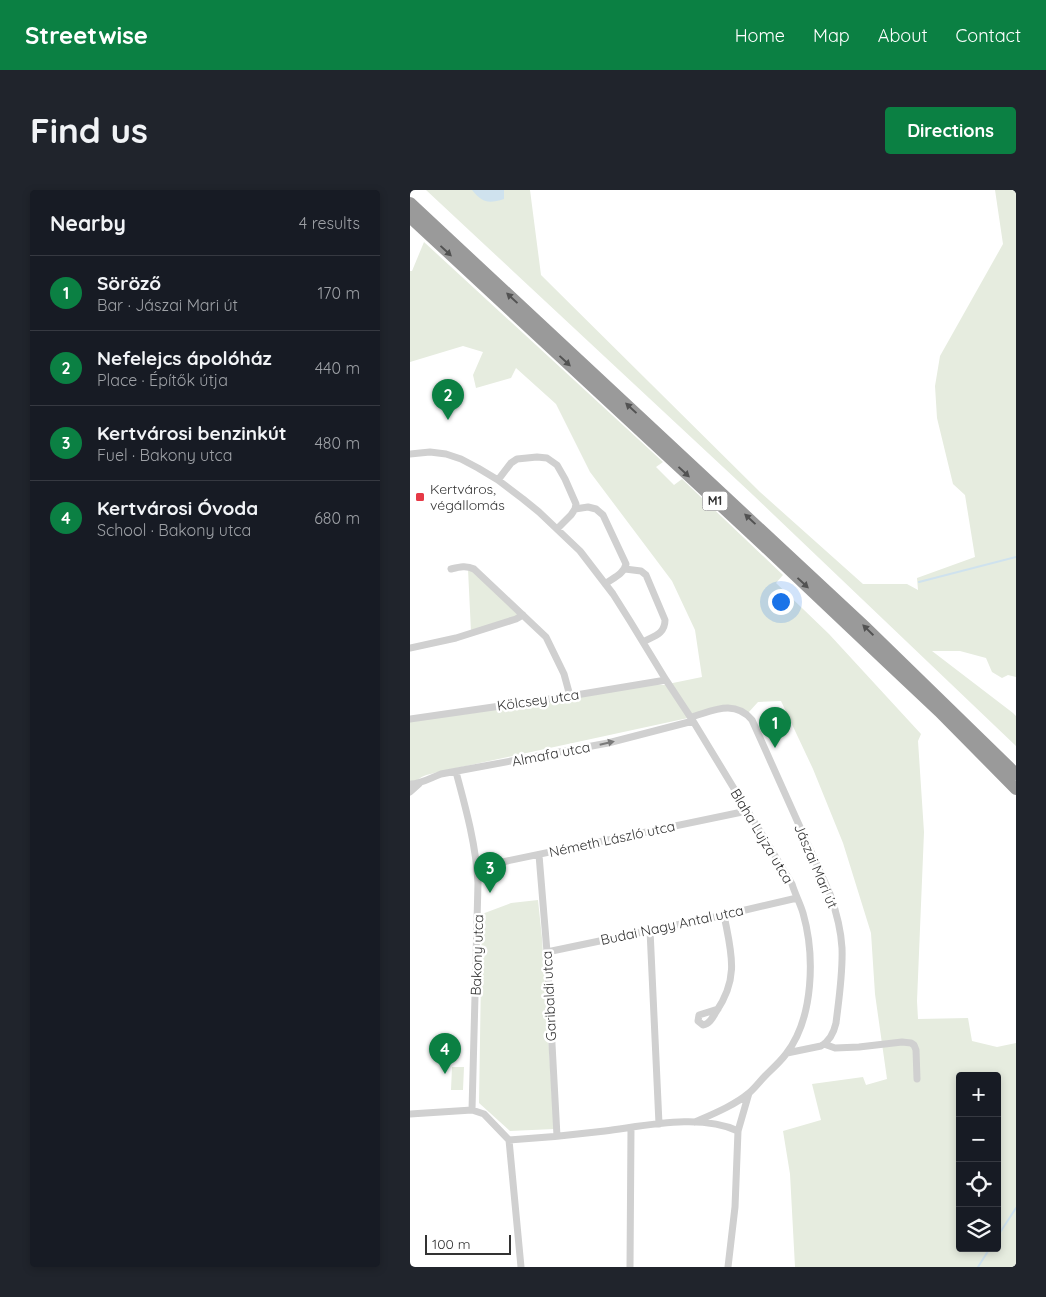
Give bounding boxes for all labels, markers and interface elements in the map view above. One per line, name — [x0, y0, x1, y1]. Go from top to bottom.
text: Streetwise — [25, 20, 148, 50]
text: Home — [735, 24, 785, 47]
text: Map — [813, 24, 850, 47]
text: About — [878, 24, 928, 47]
text: Contact — [956, 24, 1021, 47]
button: Directions — [885, 107, 1016, 154]
text: Find us — [30, 108, 148, 152]
text: Nearby — [50, 210, 126, 236]
text: 4 results — [299, 213, 360, 233]
one-way arrow — [439, 245, 451, 257]
text: Söröző — [97, 271, 161, 295]
text: 1 — [63, 283, 69, 303]
text: 170 m — [317, 283, 360, 303]
one-way arrow — [506, 292, 518, 304]
text: Bar · Jászai Mari út — [97, 295, 238, 315]
text: Nefelejcs ápolóház — [97, 346, 272, 370]
one-way arrow — [558, 355, 570, 367]
text: 2 — [61, 358, 71, 378]
text: 440 m — [315, 358, 360, 378]
text: Place · Építők útja — [97, 370, 228, 390]
pin: 2 — [432, 379, 464, 420]
one-way arrow — [625, 402, 637, 414]
text: Kertvárosi benzinkút — [97, 421, 287, 445]
text: 3 — [62, 433, 70, 453]
text: 480 m — [314, 433, 360, 453]
text: Fuel · Bakony utca — [97, 445, 233, 465]
one-way arrow — [677, 466, 689, 478]
place label: Kertváros, végállomás — [430, 480, 505, 514]
marker: Kertváros, végállomás — [414, 491, 426, 503]
road number: M1 — [702, 492, 728, 511]
text: Kertvárosi Óvoda — [97, 496, 258, 520]
text: 4 — [61, 508, 71, 528]
text: 680 m — [314, 508, 360, 528]
one-way arrow — [744, 513, 756, 525]
text: School · Bakony utca — [97, 520, 251, 540]
one-way arrow — [796, 577, 808, 589]
your location — [768, 589, 794, 615]
one-way arrow — [862, 624, 874, 636]
street label: Kölcsey utca — [496, 685, 580, 715]
pin: 1 — [759, 707, 791, 748]
street label: Almafa utca — [510, 738, 592, 770]
one-way arrow — [600, 739, 615, 747]
street label: Blaha Lujza utca — [727, 785, 797, 887]
street label: Németh László utca — [547, 817, 677, 861]
street label: Jászai Mari út — [790, 821, 842, 911]
pin: 3 — [474, 852, 506, 893]
street label: Budai Nagy Antal utca — [599, 901, 745, 949]
street label: Bakony utca — [467, 914, 487, 996]
street label: Garibaldi utca — [538, 950, 560, 1042]
pin: 4 — [429, 1033, 461, 1074]
map controls — [956, 1072, 1001, 1252]
button: + — [956, 1072, 1001, 1117]
button: − — [956, 1117, 1001, 1162]
button: locate — [956, 1162, 1001, 1207]
button: layers — [956, 1207, 1001, 1252]
scale bar — [425, 1232, 511, 1255]
text: 100 m — [432, 1235, 470, 1253]

